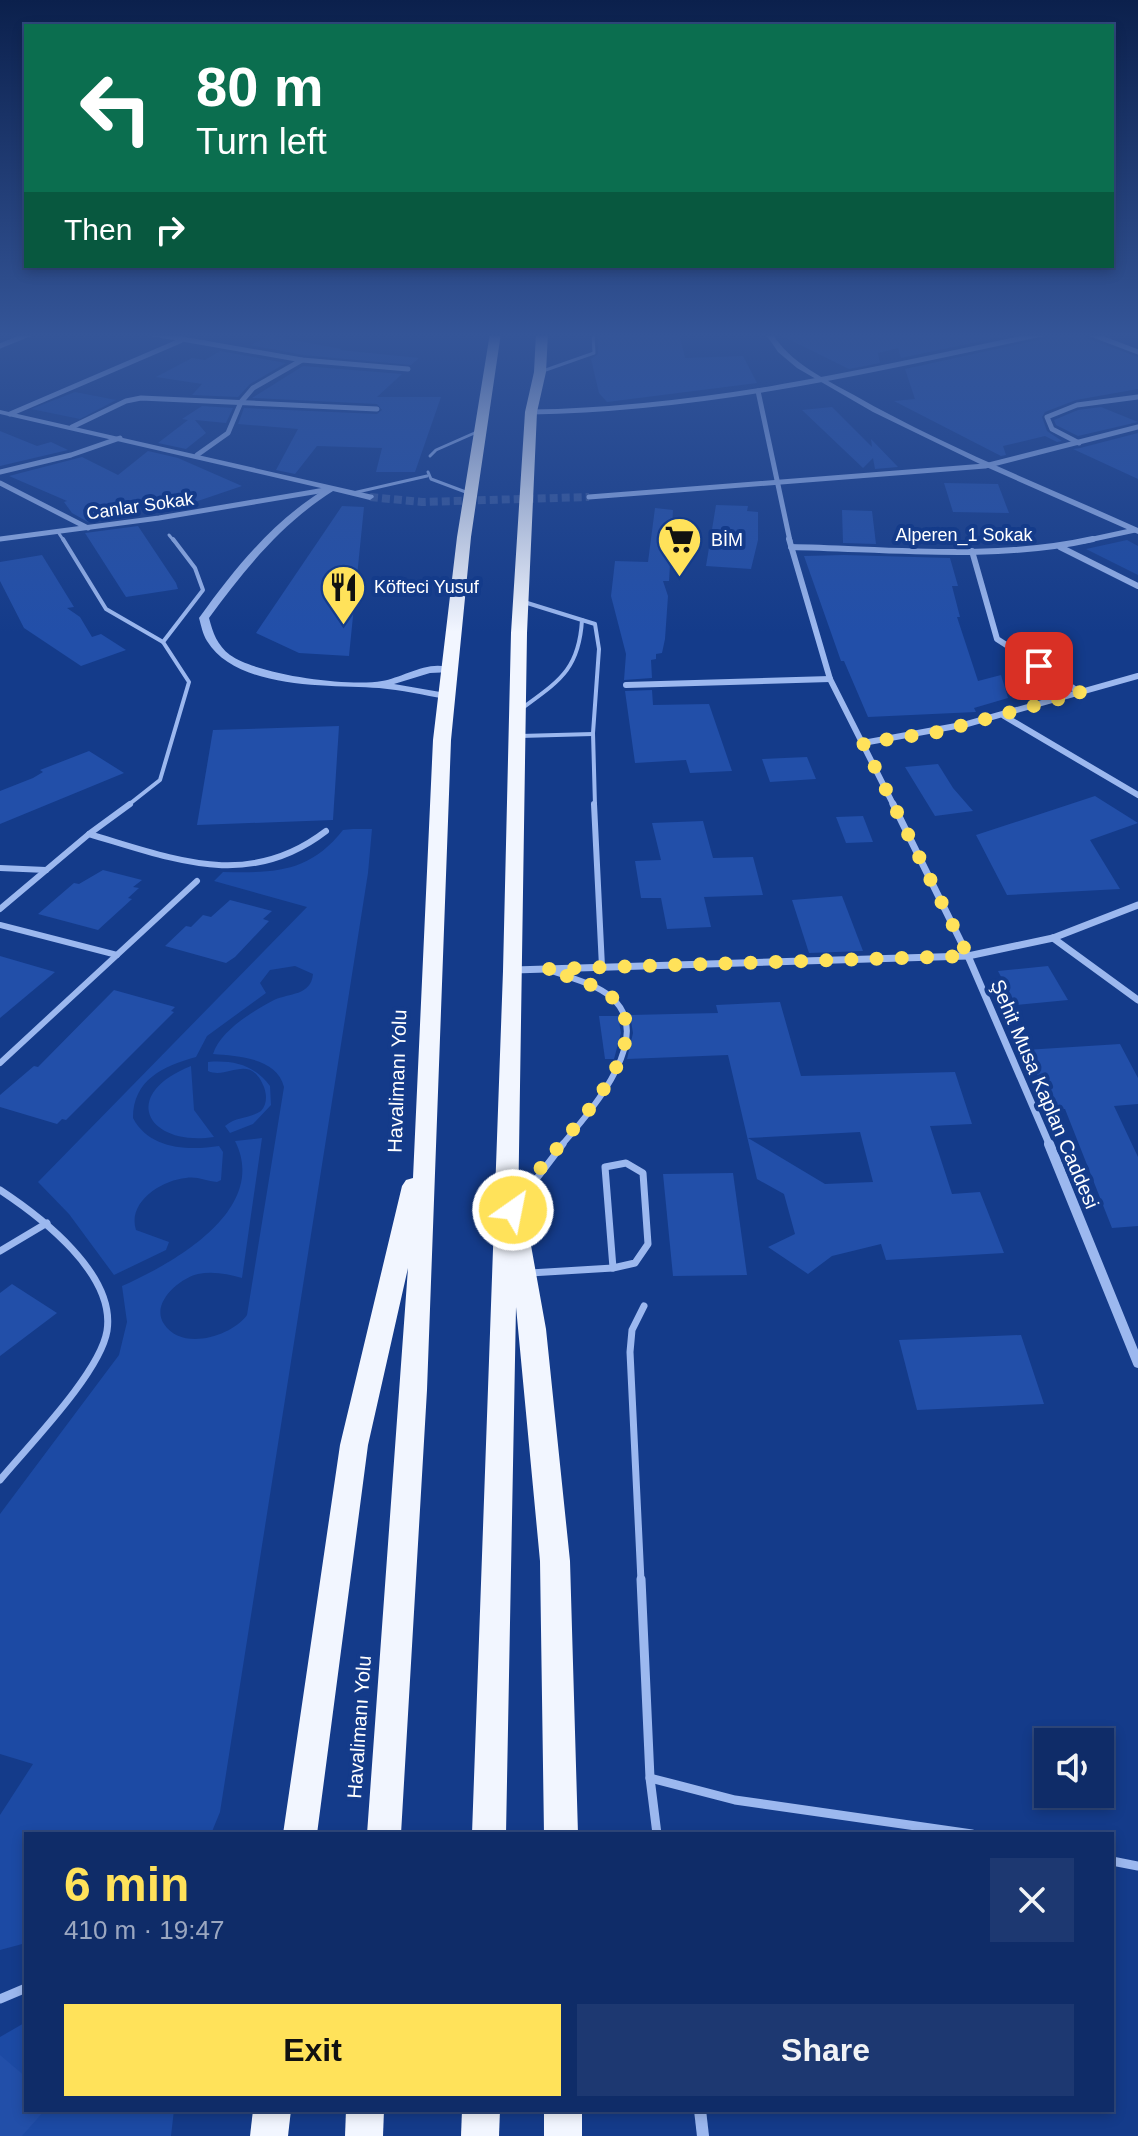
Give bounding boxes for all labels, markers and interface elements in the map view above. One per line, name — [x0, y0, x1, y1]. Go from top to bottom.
text: 80 m — [196, 55, 324, 118]
icon: left — [64, 56, 168, 160]
text: Turn left — [196, 121, 327, 162]
icon: right — [148, 208, 192, 252]
text: Then — [64, 213, 132, 246]
street label: Canlar Sokak — [85, 488, 196, 523]
supermarket icon: BİM — [656, 516, 704, 579]
street label: Alperen_1 Sokak — [895, 525, 1034, 546]
place label: BİM — [711, 530, 743, 550]
restaurant icon: Köfteci Yusuf — [319, 563, 367, 626]
place label: Köfteci Yusuf — [374, 577, 480, 597]
pin — [1005, 632, 1073, 700]
icon: arrive — [1017, 644, 1061, 688]
street label: Şehit Musa Kaplan Caddesi — [987, 976, 1103, 1212]
street label: Havalimanı Yolu — [384, 1009, 410, 1153]
position arrow — [471, 1168, 555, 1252]
street label: Havalimanı Yolu — [343, 1655, 375, 1799]
map controls — [1034, 1728, 1114, 1808]
button: sound — [1034, 1728, 1114, 1808]
text: 6 min — [64, 1858, 189, 1911]
button: close — [990, 1858, 1074, 1942]
text: 410 m · 19:47 — [64, 1915, 224, 1945]
button: Exit — [64, 2004, 561, 2096]
button: Share — [577, 2004, 1074, 2096]

